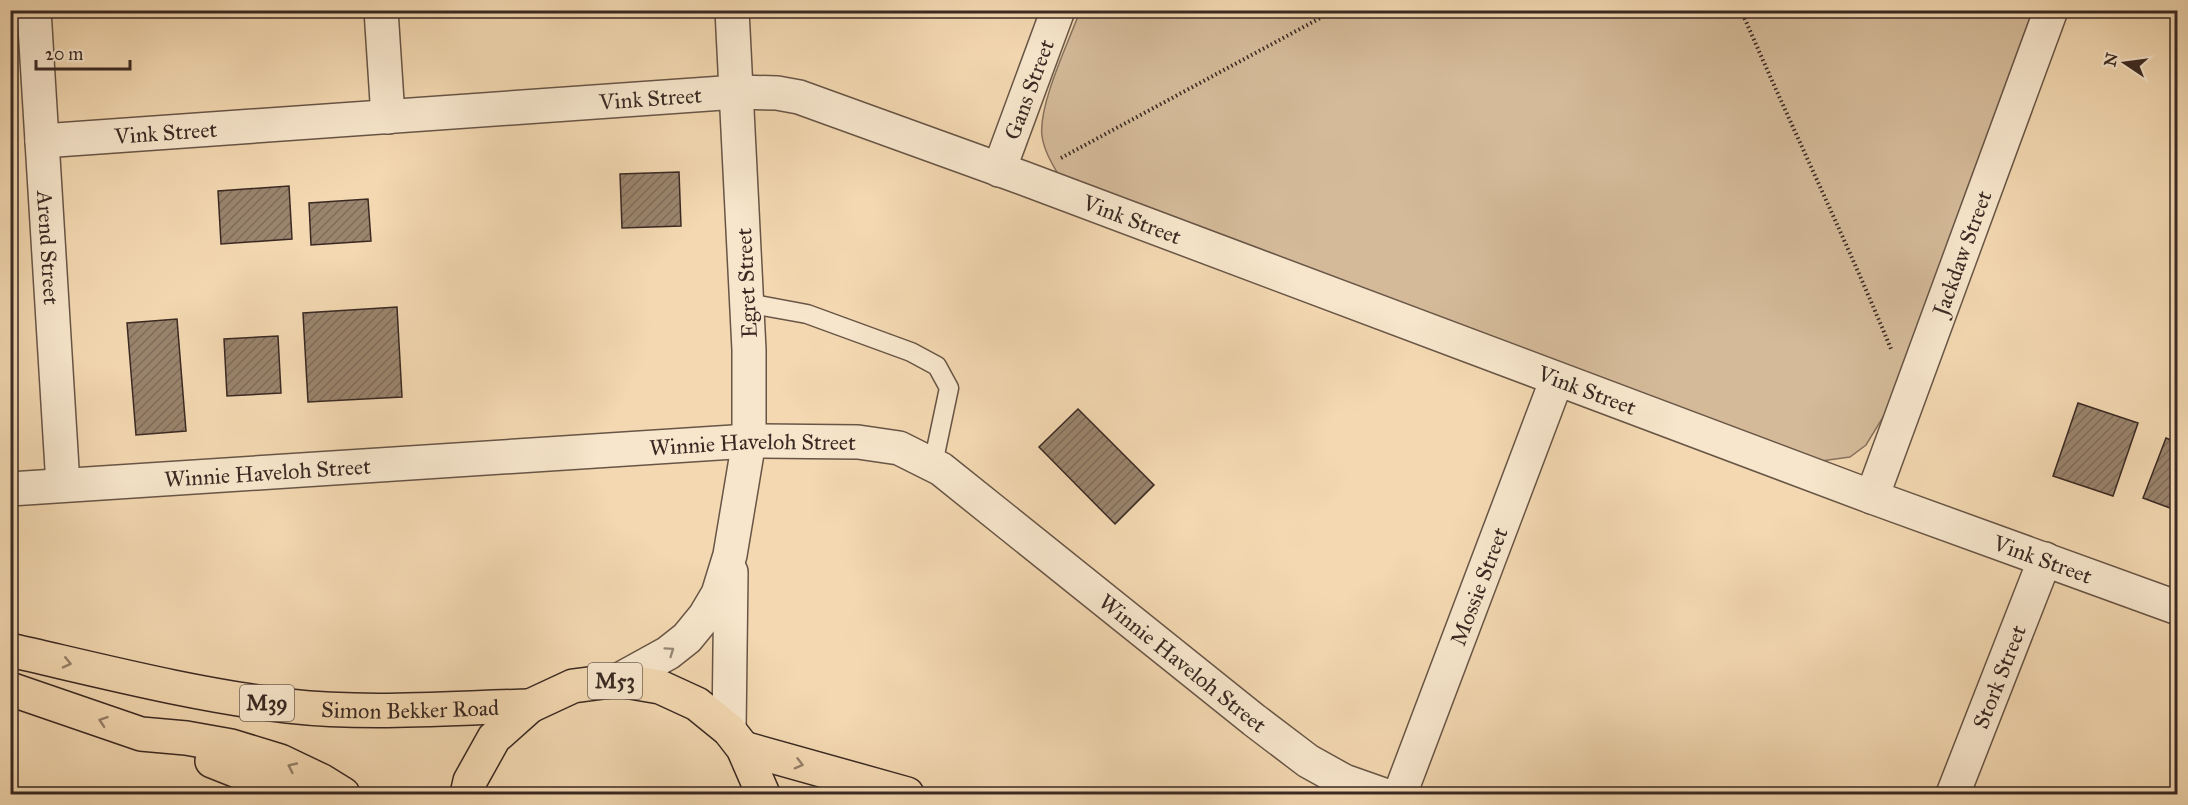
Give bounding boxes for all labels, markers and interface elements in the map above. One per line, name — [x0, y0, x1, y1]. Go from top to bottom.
scale bar — [36, 33, 130, 71]
north arrow — [2095, 33, 2155, 93]
street label: Gans Street — [998, 35, 1060, 143]
text: 20 m — [45, 43, 83, 65]
text: N — [2100, 51, 2122, 68]
street label: Vink Street — [597, 81, 703, 116]
street label: Vink Street — [112, 116, 218, 150]
street label: Jackdaw Street — [1926, 187, 1998, 321]
street label: Vink Street — [1078, 188, 1185, 250]
street label: Arend Street — [31, 189, 65, 306]
street label: Egret Street — [730, 227, 763, 339]
street label: Vink Street — [1533, 359, 1640, 421]
street label: Winnie Haveloh Street — [648, 428, 856, 461]
street label: Winnie Haveloh Street — [163, 453, 372, 493]
street label: Mossie Street — [1444, 523, 1514, 649]
street label: Vink Street — [1989, 529, 2096, 590]
street label: Winnie Haveloh Street — [1093, 588, 1272, 739]
street label: Stork Street — [1967, 621, 2032, 733]
one-way arrow — [663, 647, 674, 658]
one-way arrow — [62, 656, 72, 669]
road number: M53 — [588, 663, 642, 699]
road number: M39 — [240, 685, 294, 721]
street label: Simon Bekker Road — [320, 694, 500, 724]
one-way arrow — [98, 716, 109, 728]
one-way arrow — [794, 756, 804, 769]
one-way arrow — [287, 762, 298, 774]

